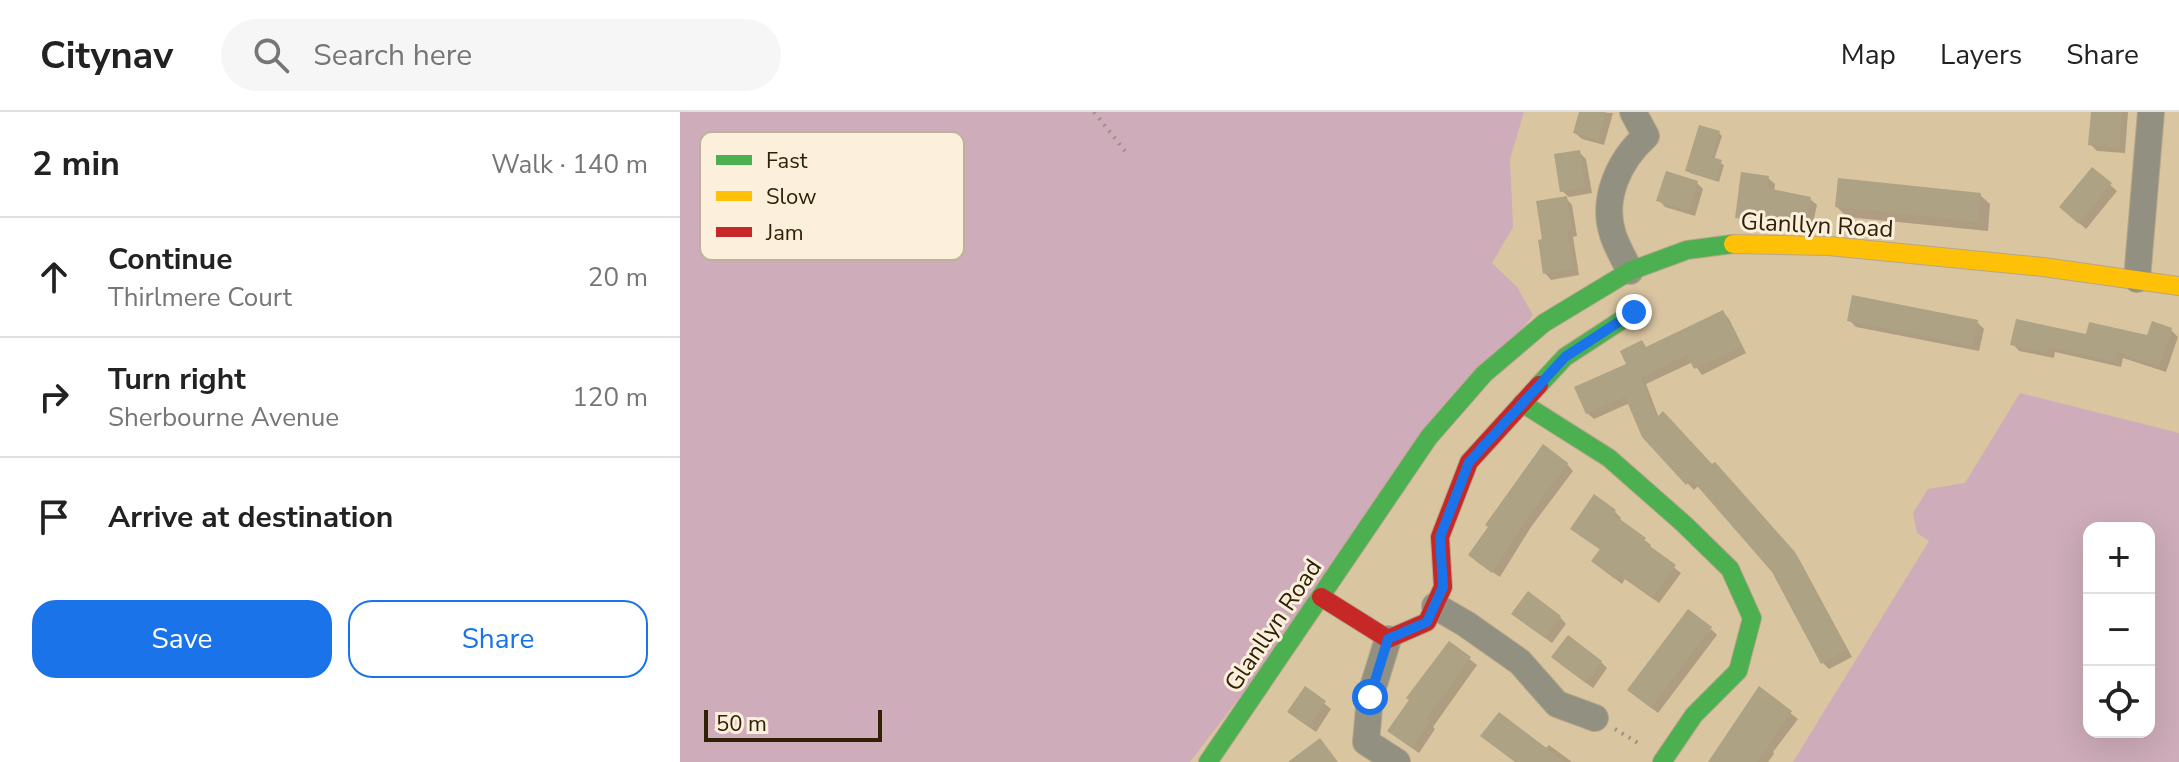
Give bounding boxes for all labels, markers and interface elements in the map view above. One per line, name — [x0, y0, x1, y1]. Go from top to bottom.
search box — [221, 19, 781, 91]
text: Citynav — [40, 30, 173, 81]
icon: search — [249, 33, 293, 77]
text: Search here — [313, 35, 472, 76]
text: Map — [1841, 36, 1896, 74]
text: Layers — [1940, 36, 2022, 74]
text: Share — [2066, 36, 2139, 74]
legend — [700, 132, 964, 260]
text: 2 min — [32, 141, 120, 187]
text: Fast — [766, 146, 808, 176]
text: Walk · 140 m — [491, 147, 648, 182]
text: Slow — [766, 182, 817, 212]
street label: Glanllyn Road — [1740, 205, 1894, 245]
text: Jam — [765, 218, 804, 248]
text: Continue — [108, 239, 233, 280]
icon: ahead — [32, 255, 76, 299]
text: 20 m — [588, 260, 648, 295]
text: Thirlmere Court — [108, 280, 292, 315]
route end — [1616, 294, 1652, 330]
text: Turn right — [108, 359, 246, 400]
icon: right — [32, 375, 76, 419]
text: 120 m — [572, 380, 648, 415]
text: Sherbourne Avenue — [108, 400, 339, 435]
icon: arrive — [32, 495, 76, 539]
text: Arrive at destination — [108, 497, 393, 538]
map controls — [2083, 522, 2155, 738]
button: + — [2083, 522, 2155, 594]
street label: Glanllyn Road — [1217, 553, 1329, 697]
button: − — [2083, 594, 2155, 666]
button: Save — [32, 600, 332, 678]
button: Share — [348, 600, 648, 678]
button: locate — [2083, 666, 2155, 738]
route start — [1352, 679, 1388, 715]
scale bar — [704, 706, 882, 742]
text: 50 m — [716, 709, 767, 739]

